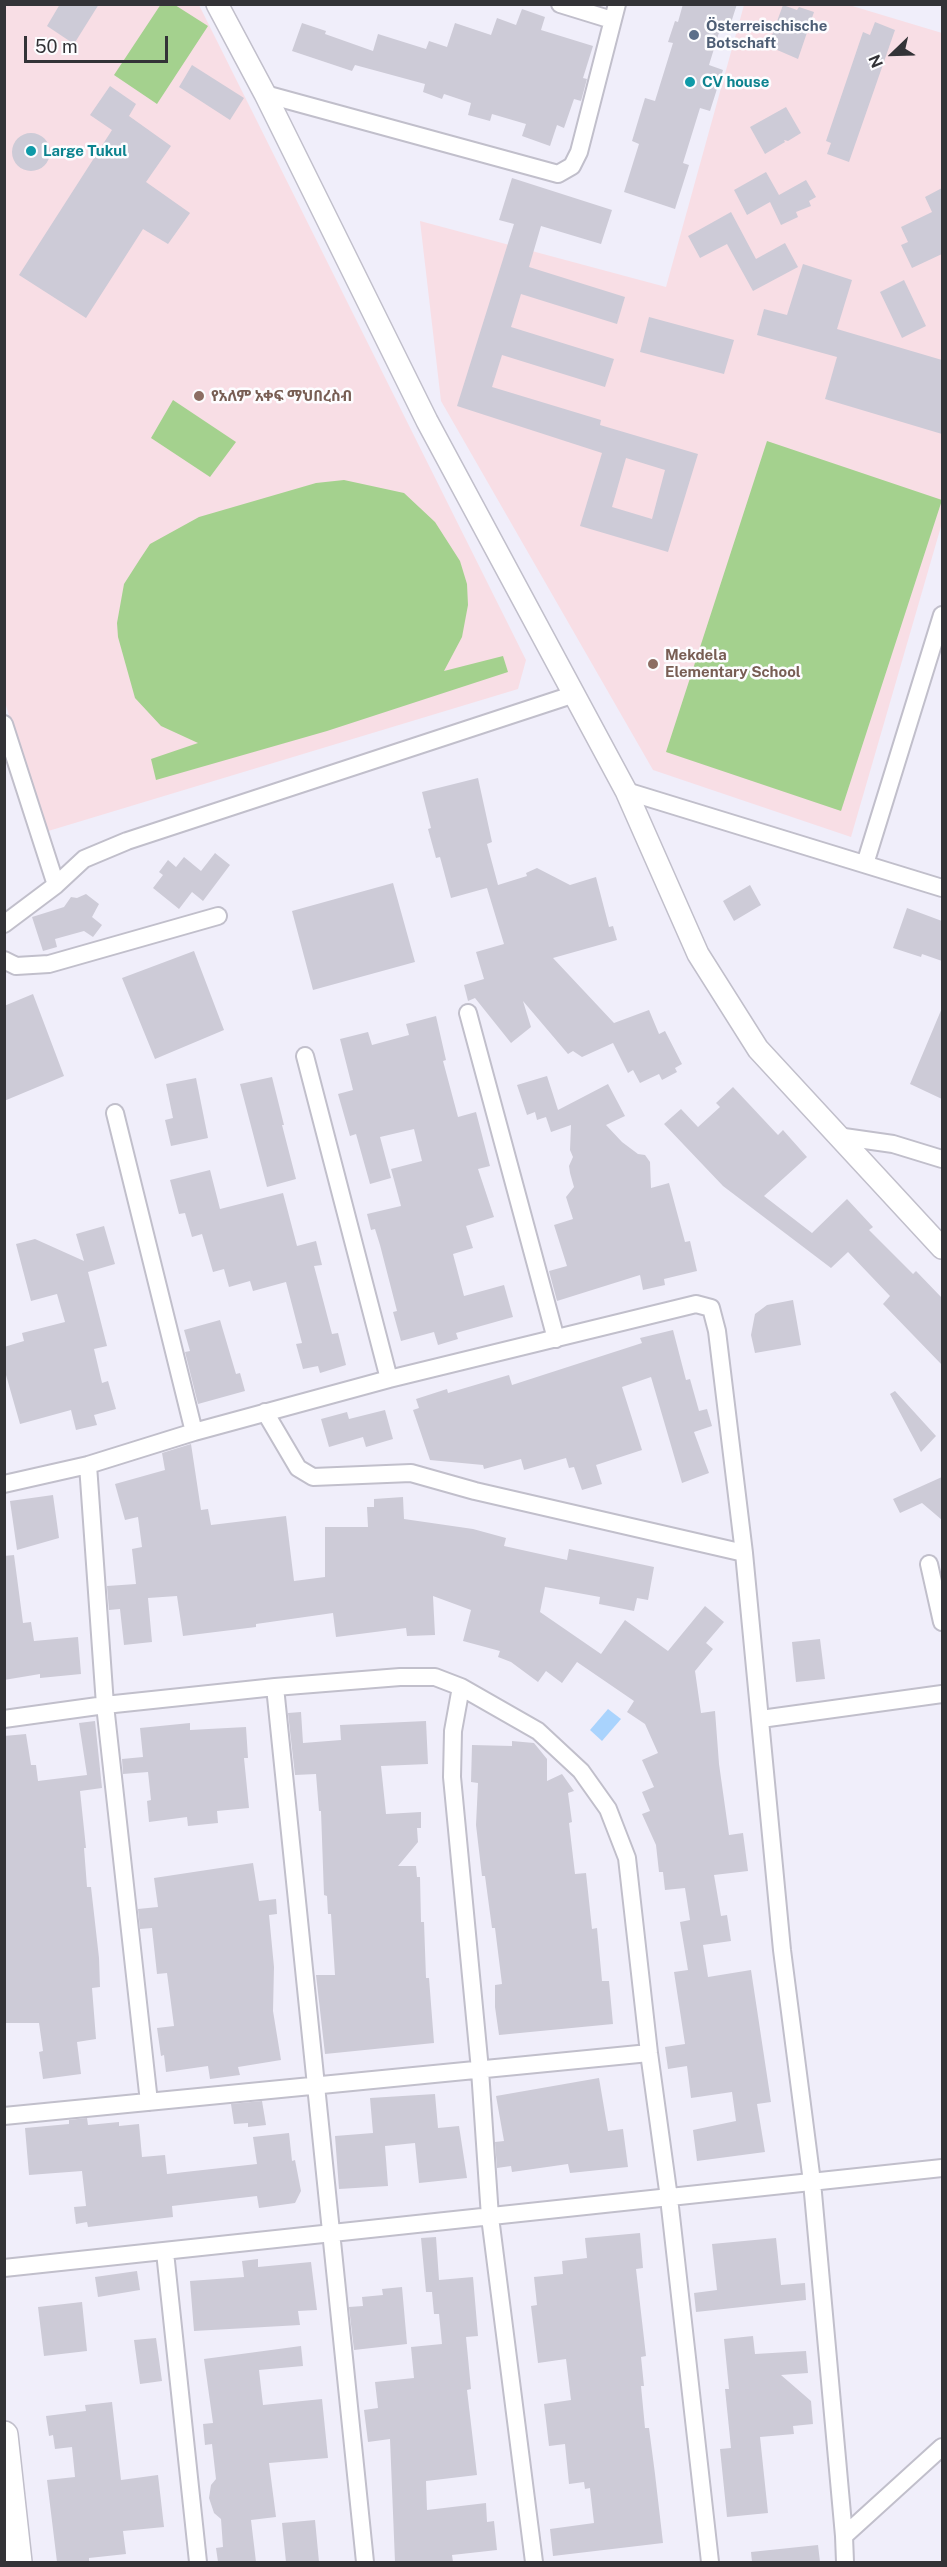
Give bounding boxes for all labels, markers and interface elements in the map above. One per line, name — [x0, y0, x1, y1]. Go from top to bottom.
place label: Österreischische Botschaft — [706, 17, 827, 52]
scale bar — [27, 24, 171, 62]
north arrow — [863, 24, 923, 84]
marker: Österreischische Botschaft — [687, 28, 701, 42]
text: 50 m — [35, 36, 78, 57]
text: N — [865, 52, 887, 71]
place label: CV house — [702, 73, 769, 91]
marker: CV house — [683, 75, 697, 89]
place label: Large Tukul — [43, 142, 127, 160]
marker: Large Tukul — [24, 144, 38, 158]
place label: የአለም አቀፍ ማህበረስብ — [211, 387, 352, 405]
marker: የአለም አቀፍ ማህበረስብ — [192, 389, 206, 403]
place label: Mekdela Elementary School — [665, 646, 801, 681]
marker: Mekdela Elementary School — [646, 657, 660, 671]

